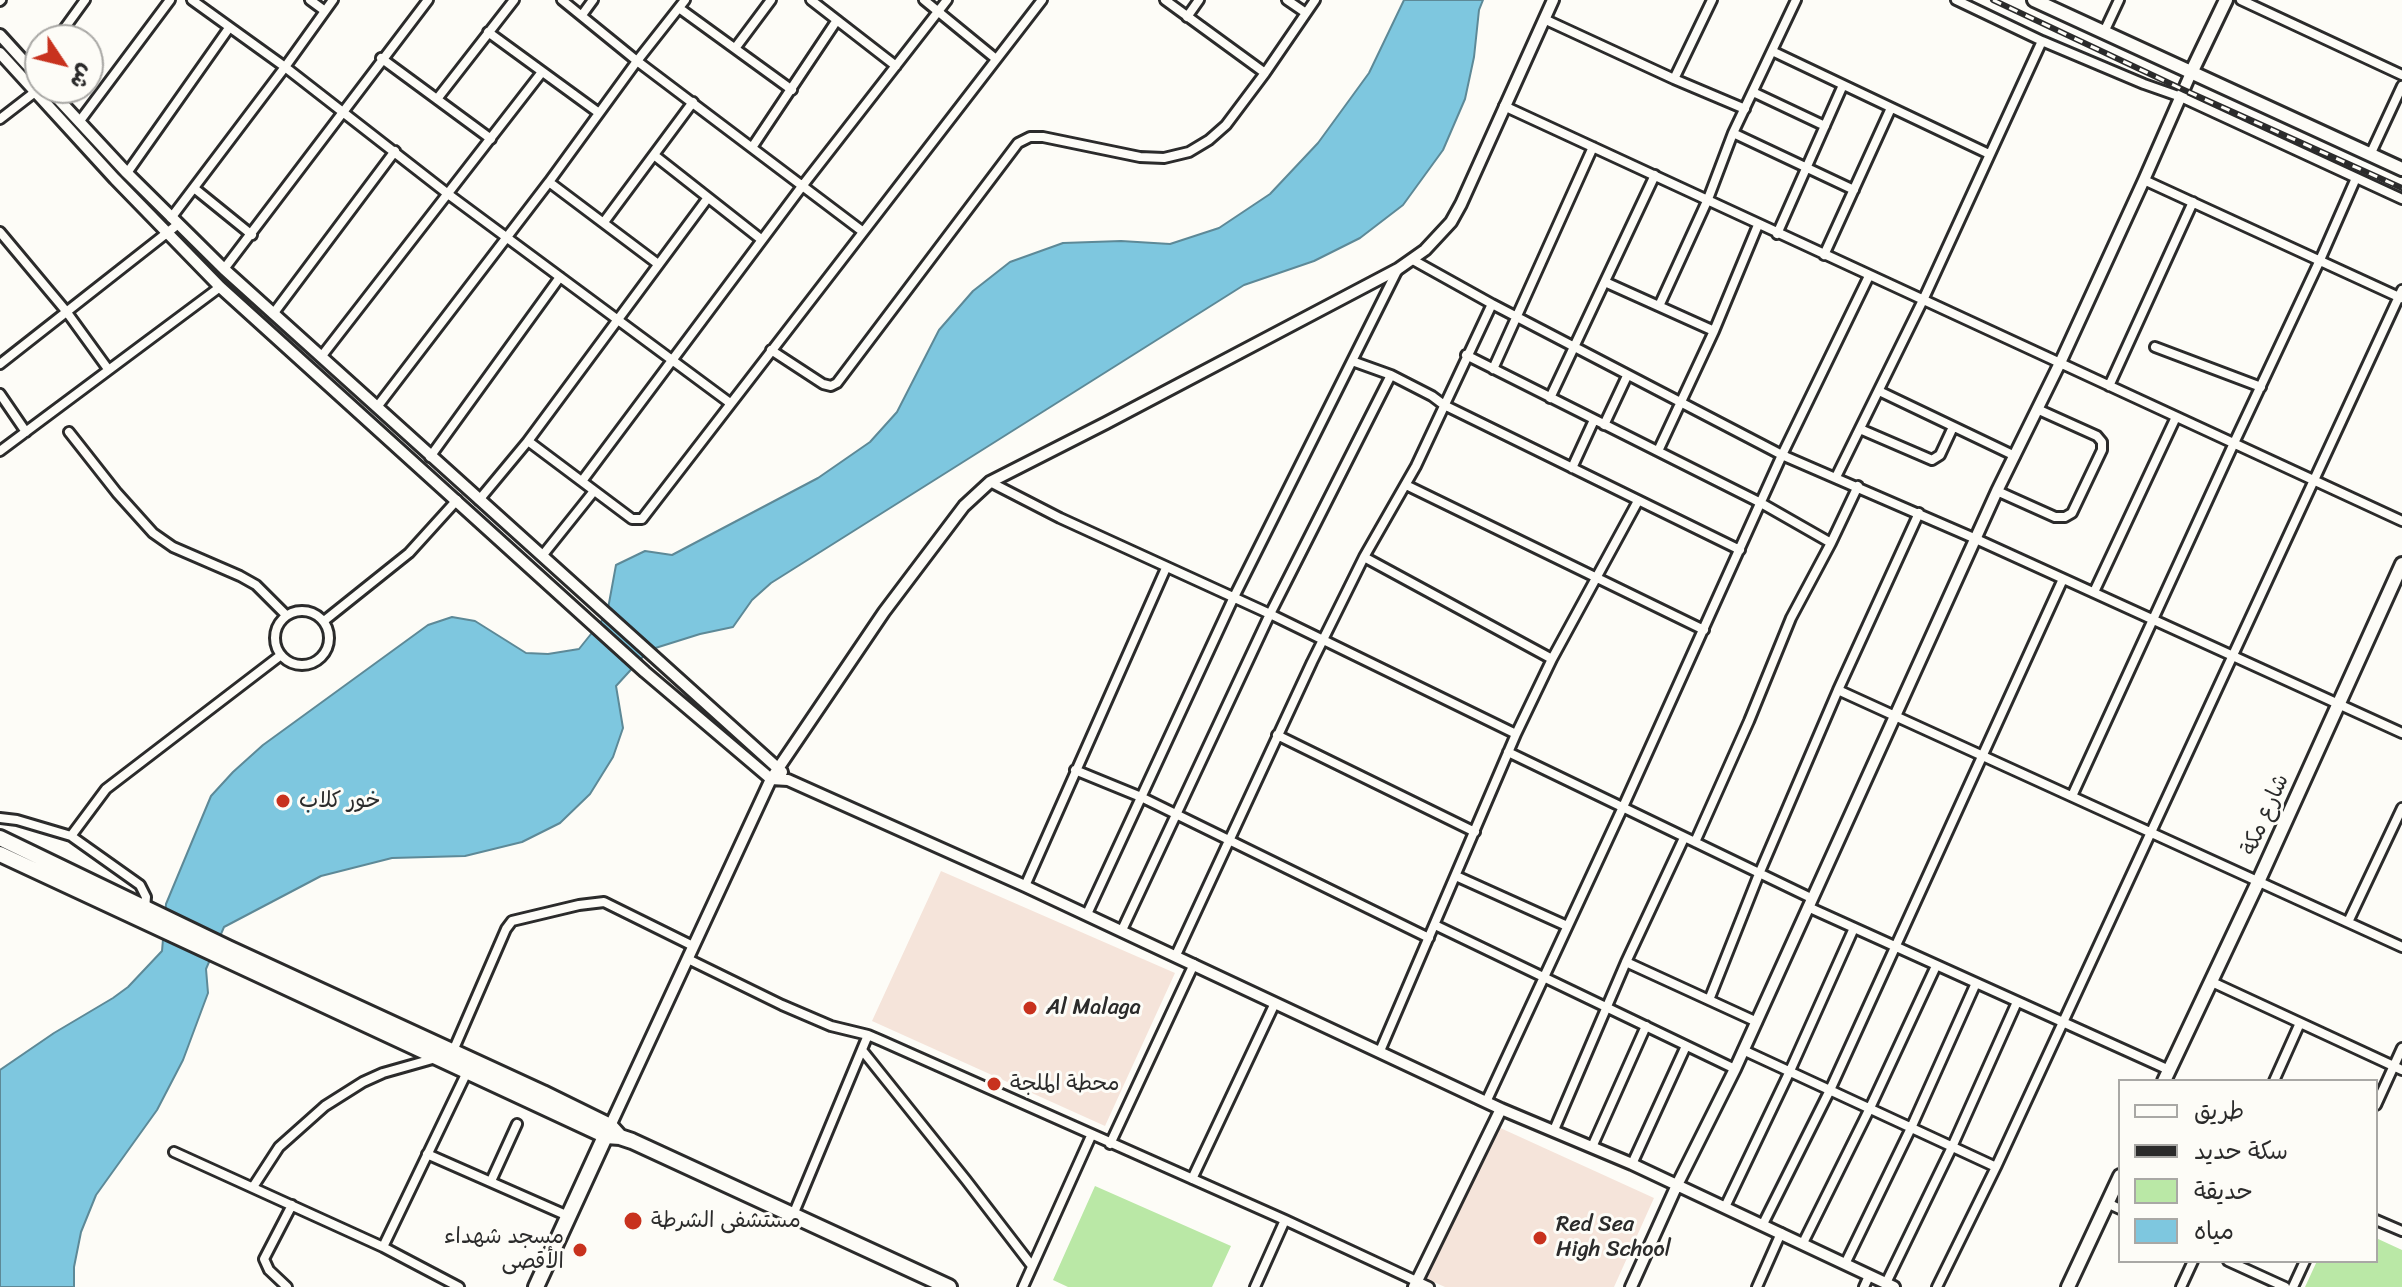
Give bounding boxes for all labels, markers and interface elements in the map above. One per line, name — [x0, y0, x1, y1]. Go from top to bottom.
north arrow — [24, 24, 104, 104]
text: ش — [60, 56, 105, 98]
street label: شارع مكة — [2236, 770, 2296, 860]
place label: خور كلاب — [299, 788, 381, 814]
marker: خور كلاب — [274, 792, 292, 810]
place label: Al Malaga — [1046, 995, 1141, 1021]
marker: Al Malaga — [1021, 999, 1039, 1017]
place label: محطة الملجة — [1010, 1071, 1120, 1097]
marker: محطة الملجة — [985, 1075, 1003, 1093]
legend — [2118, 1079, 2378, 1263]
text: طريق — [2194, 1090, 2244, 1132]
text: سكة حديد — [2194, 1130, 2288, 1172]
text: حديقة — [2194, 1170, 2253, 1212]
place label: مستشفى الشرطة — [651, 1208, 801, 1234]
marker: مستشفى الشرطة — [622, 1210, 644, 1232]
text: مياه — [2194, 1210, 2234, 1252]
place label: Red Sea High School — [1556, 1212, 1671, 1264]
place label: مسجد شهداء الأقصى — [444, 1224, 564, 1276]
marker: Red Sea High School — [1531, 1229, 1549, 1247]
marker: مسجد شهداء الأقصى — [571, 1241, 589, 1259]

